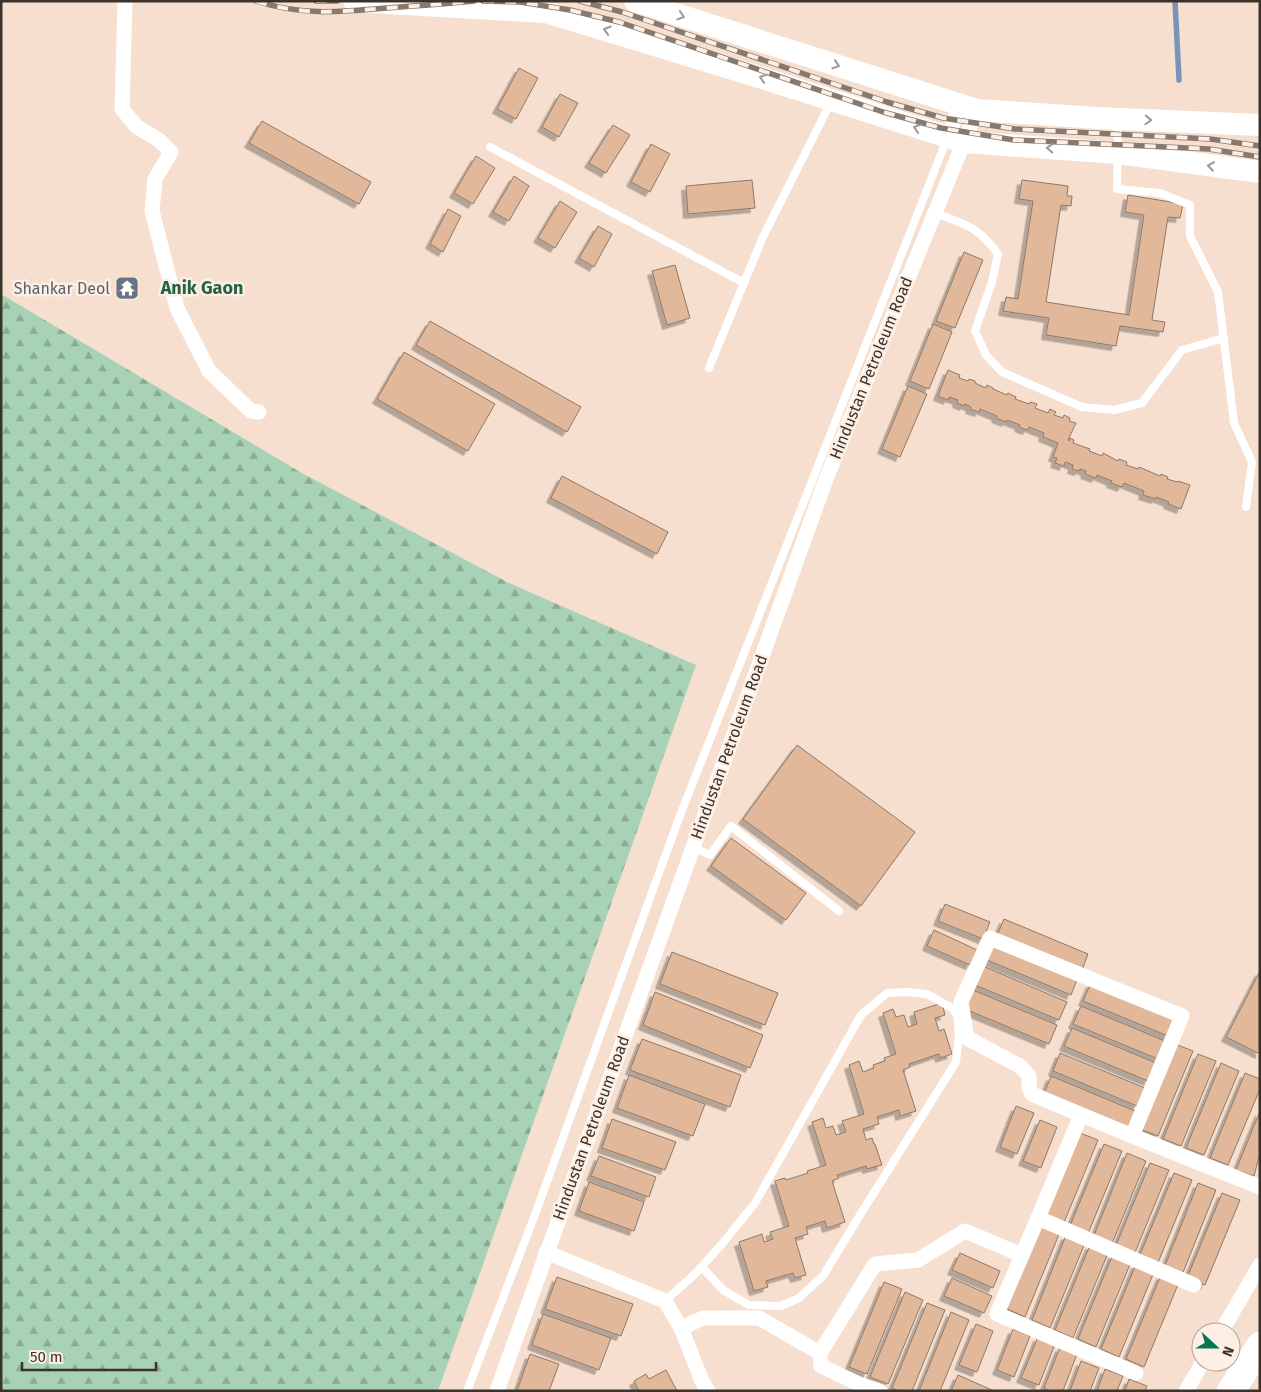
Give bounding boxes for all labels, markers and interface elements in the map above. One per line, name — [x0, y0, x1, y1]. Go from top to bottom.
one-way arrow — [677, 10, 685, 20]
one-way arrow — [604, 26, 612, 36]
one-way arrow — [832, 60, 840, 70]
one-way arrow — [759, 74, 767, 84]
one-way arrow — [1144, 115, 1152, 126]
one-way arrow — [914, 123, 922, 133]
one-way arrow — [1046, 143, 1054, 154]
one-way arrow — [1207, 161, 1216, 171]
street label: Hindustan Petroleum Road — [826, 274, 916, 462]
temple icon: Shankar Deol — [114, 275, 140, 301]
district label: Anik Gaon — [160, 277, 243, 299]
place label: Shankar Deol — [14, 279, 110, 298]
street label: Hindustan Petroleum Road — [687, 652, 771, 842]
street label: Hindustan Petroleum Road — [549, 1033, 633, 1223]
north arrow — [1191, 1322, 1241, 1372]
scale bar — [22, 1340, 156, 1372]
text: N — [1218, 1344, 1237, 1359]
text: 50 m — [30, 1348, 63, 1366]

